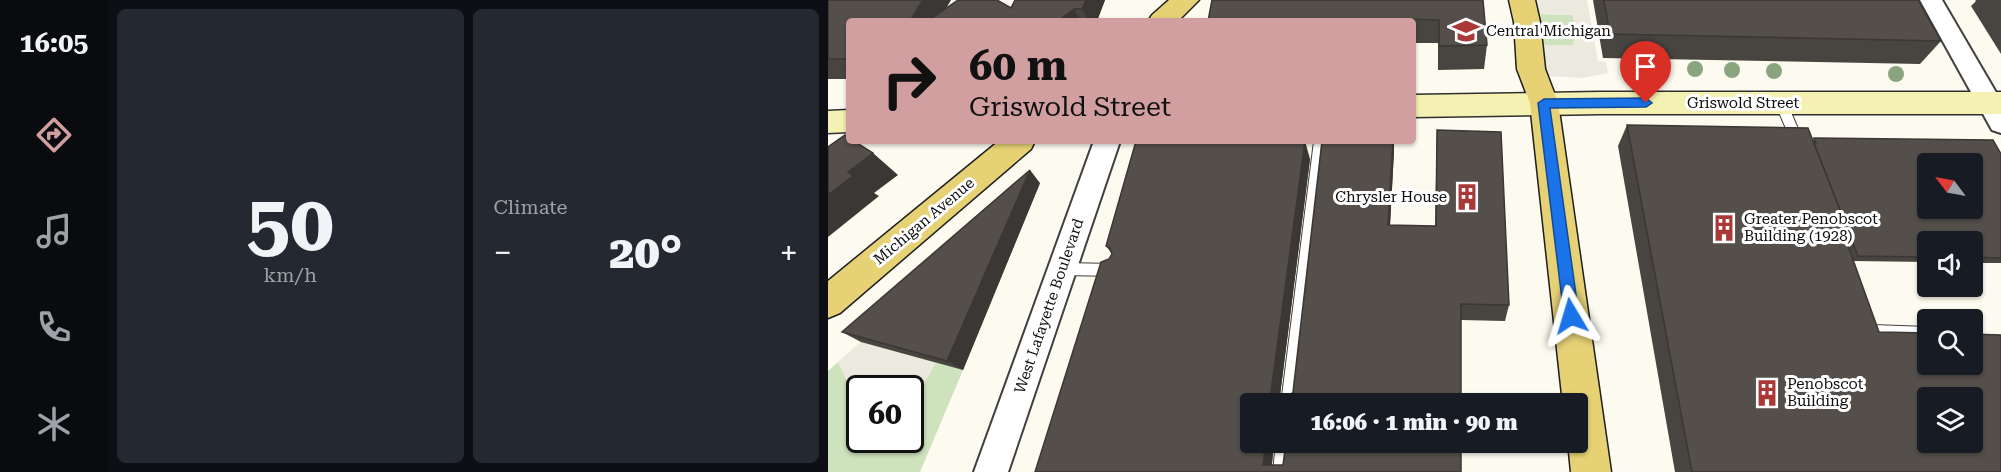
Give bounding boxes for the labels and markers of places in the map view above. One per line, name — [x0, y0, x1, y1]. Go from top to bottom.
school or university icon: Central Michigan — [1451, 16, 1481, 46]
place label: Central Michigan — [1486, 22, 1611, 40]
pin — [1620, 41, 1671, 103]
building icon: Chrysler House — [1452, 182, 1482, 212]
place label: Chrysler House — [1335, 188, 1447, 206]
place label: Greater Penobscot Building (1928) — [1744, 210, 1878, 245]
building icon: Greater Penobscot Building (1928) — [1709, 213, 1739, 243]
place label: Penobscot Building — [1787, 375, 1864, 410]
building icon: Penobscot Building — [1752, 378, 1782, 408]

